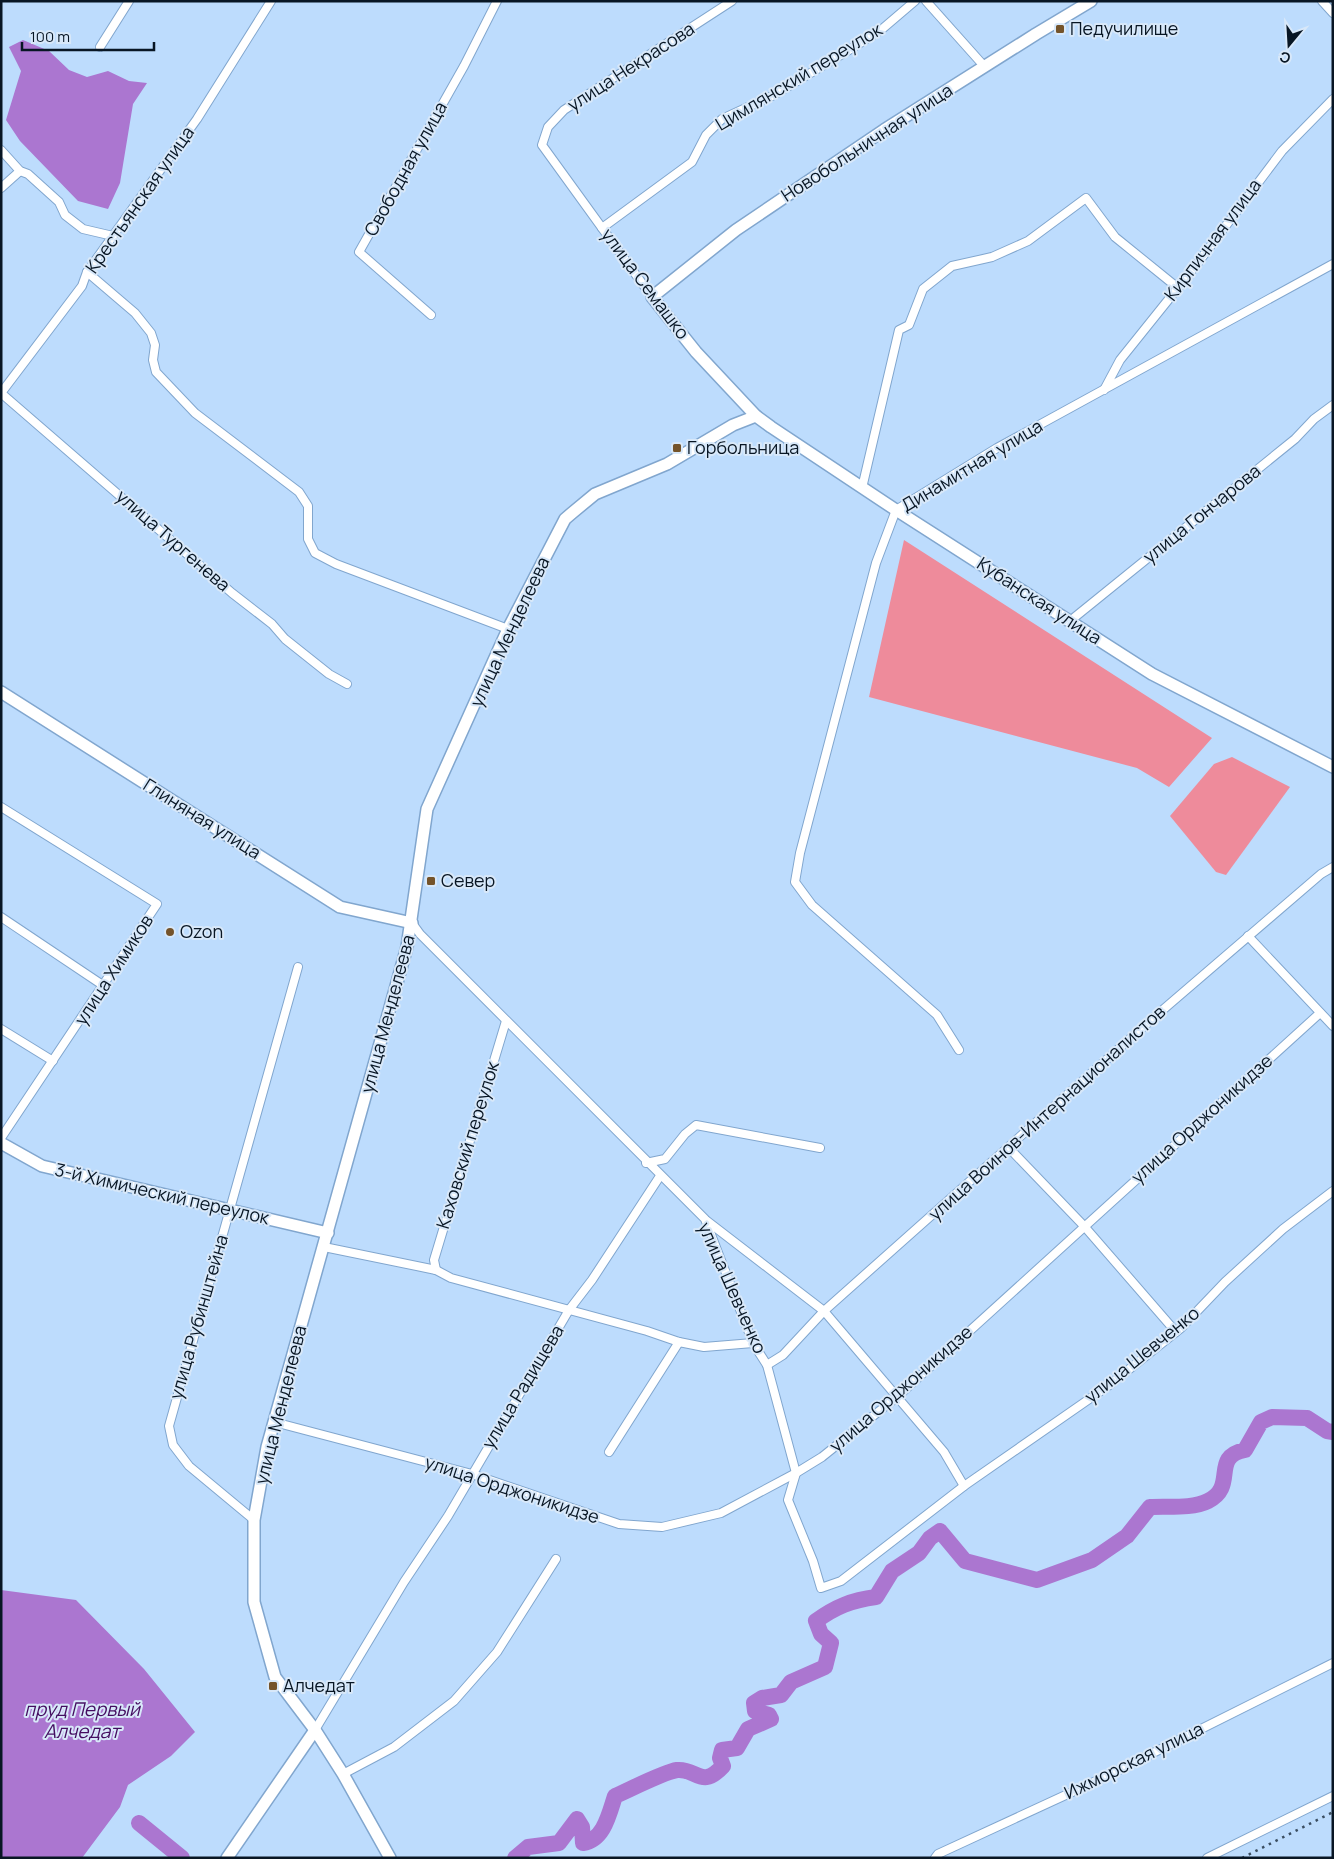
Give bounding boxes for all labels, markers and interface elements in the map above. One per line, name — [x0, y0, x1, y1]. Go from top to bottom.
street label: улица Некрасова — [562, 16, 699, 116]
street label: Цимлянский переулок — [711, 16, 887, 135]
place label: Педучилище — [1070, 16, 1178, 40]
scale bar — [22, 20, 155, 52]
north arrow — [1264, 20, 1314, 70]
marker: Педучилище — [1054, 23, 1066, 35]
text: 100 m — [30, 26, 70, 47]
text: С — [1277, 47, 1293, 68]
street label: Новобольничная улица — [776, 78, 957, 207]
street label: Свободная улица — [358, 97, 452, 240]
street label: Крестьянская улица — [79, 121, 199, 278]
street label: Кирпичная улица — [1158, 174, 1266, 305]
street label: улица Семашко — [596, 223, 695, 344]
street label: Динамитная улица — [896, 413, 1047, 517]
place label: Горбольница — [687, 435, 799, 459]
marker: Горбольница — [671, 442, 683, 454]
street label: улица Гончарова — [1138, 458, 1265, 568]
street label: улица Тургенева — [112, 484, 236, 596]
street label: Кубанская улица — [973, 551, 1106, 649]
street label: улица Менделеева — [464, 553, 554, 711]
street label: Глиняная улица — [139, 772, 266, 864]
place label: Север — [441, 868, 495, 892]
marker: Север — [425, 875, 437, 887]
street label: улица Химиков — [68, 909, 158, 1029]
place label: Ozon — [180, 919, 223, 943]
marker: Ozon — [164, 926, 176, 938]
street label: улица Менделеева — [354, 932, 420, 1096]
street label: улица Воинов-Интернационалистов — [923, 999, 1170, 1225]
street label: улица Орджоникидзе — [1126, 1048, 1277, 1188]
street label: Каховский переулок — [430, 1057, 504, 1231]
street label: 3-й Химический переулок — [53, 1157, 273, 1230]
street label: улица Шевченко — [693, 1218, 773, 1357]
street label: улица Рубинштейна — [163, 1232, 233, 1402]
street label: улица Шевченко — [1079, 1300, 1204, 1408]
street label: улица Орджоникидзе — [824, 1319, 977, 1457]
street label: улица Радищева — [476, 1320, 569, 1453]
street label: улица Менделеева — [249, 1323, 311, 1487]
street label: улица Орджоникидзе — [422, 1449, 603, 1529]
place label: Алчедат — [283, 1673, 355, 1697]
marker: Алчедат — [267, 1680, 279, 1692]
water label: пруд Первый Алчедат — [24, 1696, 142, 1744]
street label: Ижморская улица — [1060, 1716, 1207, 1804]

